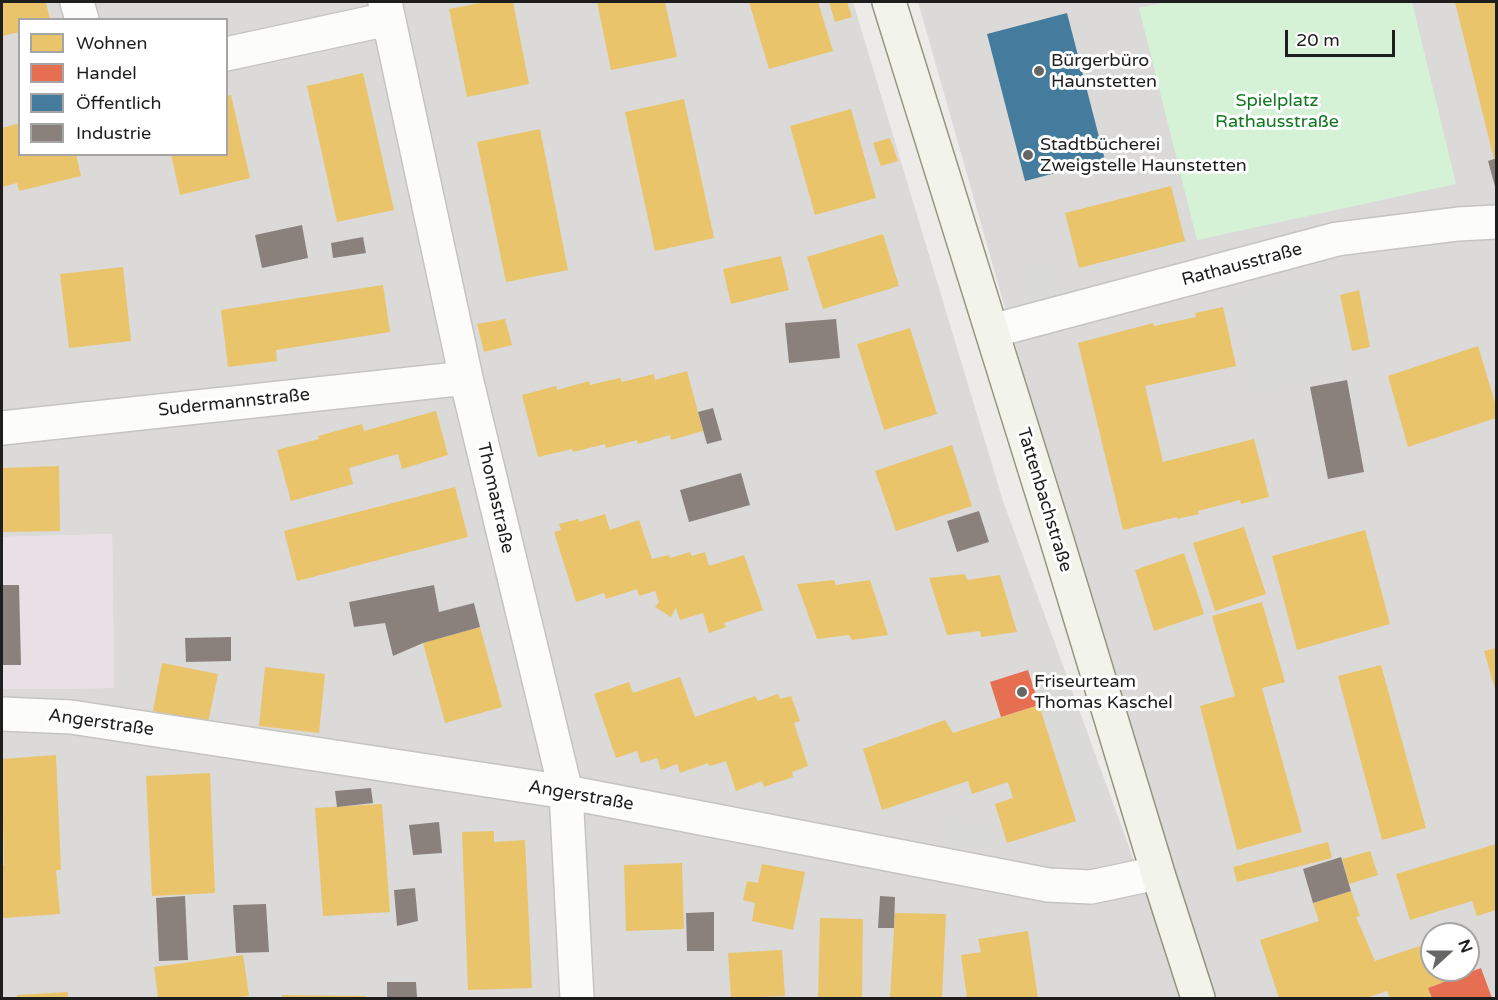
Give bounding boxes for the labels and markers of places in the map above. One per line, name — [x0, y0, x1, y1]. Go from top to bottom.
place label: Bürgerbüro Haunstetten — [1051, 50, 1157, 92]
marker: Bürgerbüro Haunstetten — [1032, 64, 1046, 78]
place label: Stadtbücherei Zweigstelle Haunstetten — [1040, 134, 1247, 176]
marker: Stadtbücherei Zweigstelle Haunstetten — [1021, 148, 1035, 162]
place label: Friseurteam Thomas Kaschel — [1034, 671, 1173, 714]
marker: Friseurteam Thomas Kaschel — [1015, 685, 1029, 699]

